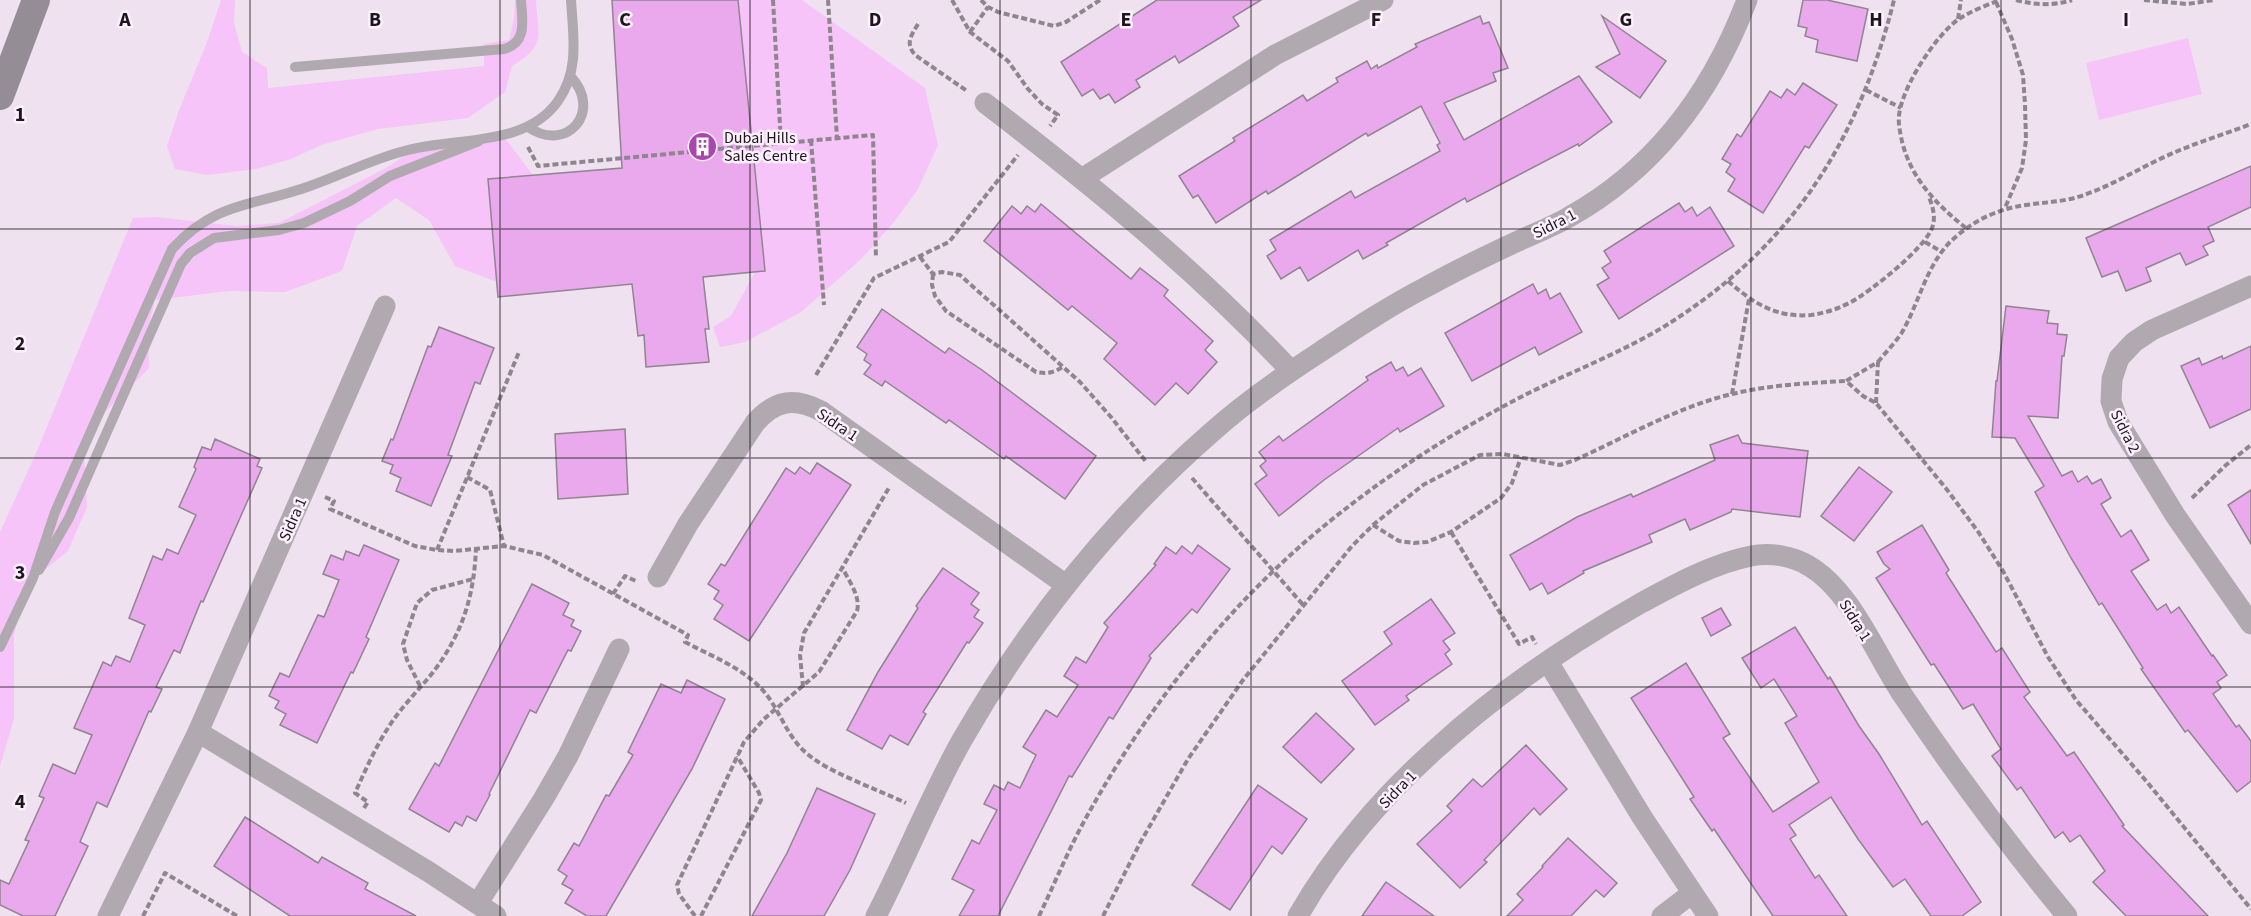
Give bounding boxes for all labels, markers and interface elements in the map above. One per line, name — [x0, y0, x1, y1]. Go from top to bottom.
text: A — [118, 6, 131, 34]
text: B — [369, 6, 381, 34]
text: C — [619, 6, 631, 34]
text: D — [869, 6, 881, 34]
text: E — [1121, 6, 1131, 34]
text: F — [1371, 6, 1381, 34]
text: G — [1620, 6, 1632, 34]
text: H — [1869, 6, 1883, 34]
text: I — [2123, 6, 2129, 34]
text: 1 — [15, 101, 25, 129]
place label: Dubai Hills Sales Centre — [724, 127, 807, 167]
building icon: Dubai Hills Sales Centre — [687, 130, 719, 162]
street label: Sidra 1 — [1529, 204, 1580, 244]
text: 2 — [15, 330, 25, 358]
street label: Sidra 1 — [812, 403, 863, 447]
street label: Sidra 2 — [2105, 406, 2145, 457]
street label: Sidra 1 — [274, 494, 312, 545]
text: 3 — [15, 559, 25, 587]
street label: Sidra 1 — [1834, 595, 1877, 646]
street label: Sidra 1 — [1374, 766, 1422, 814]
text: 4 — [15, 788, 26, 816]

